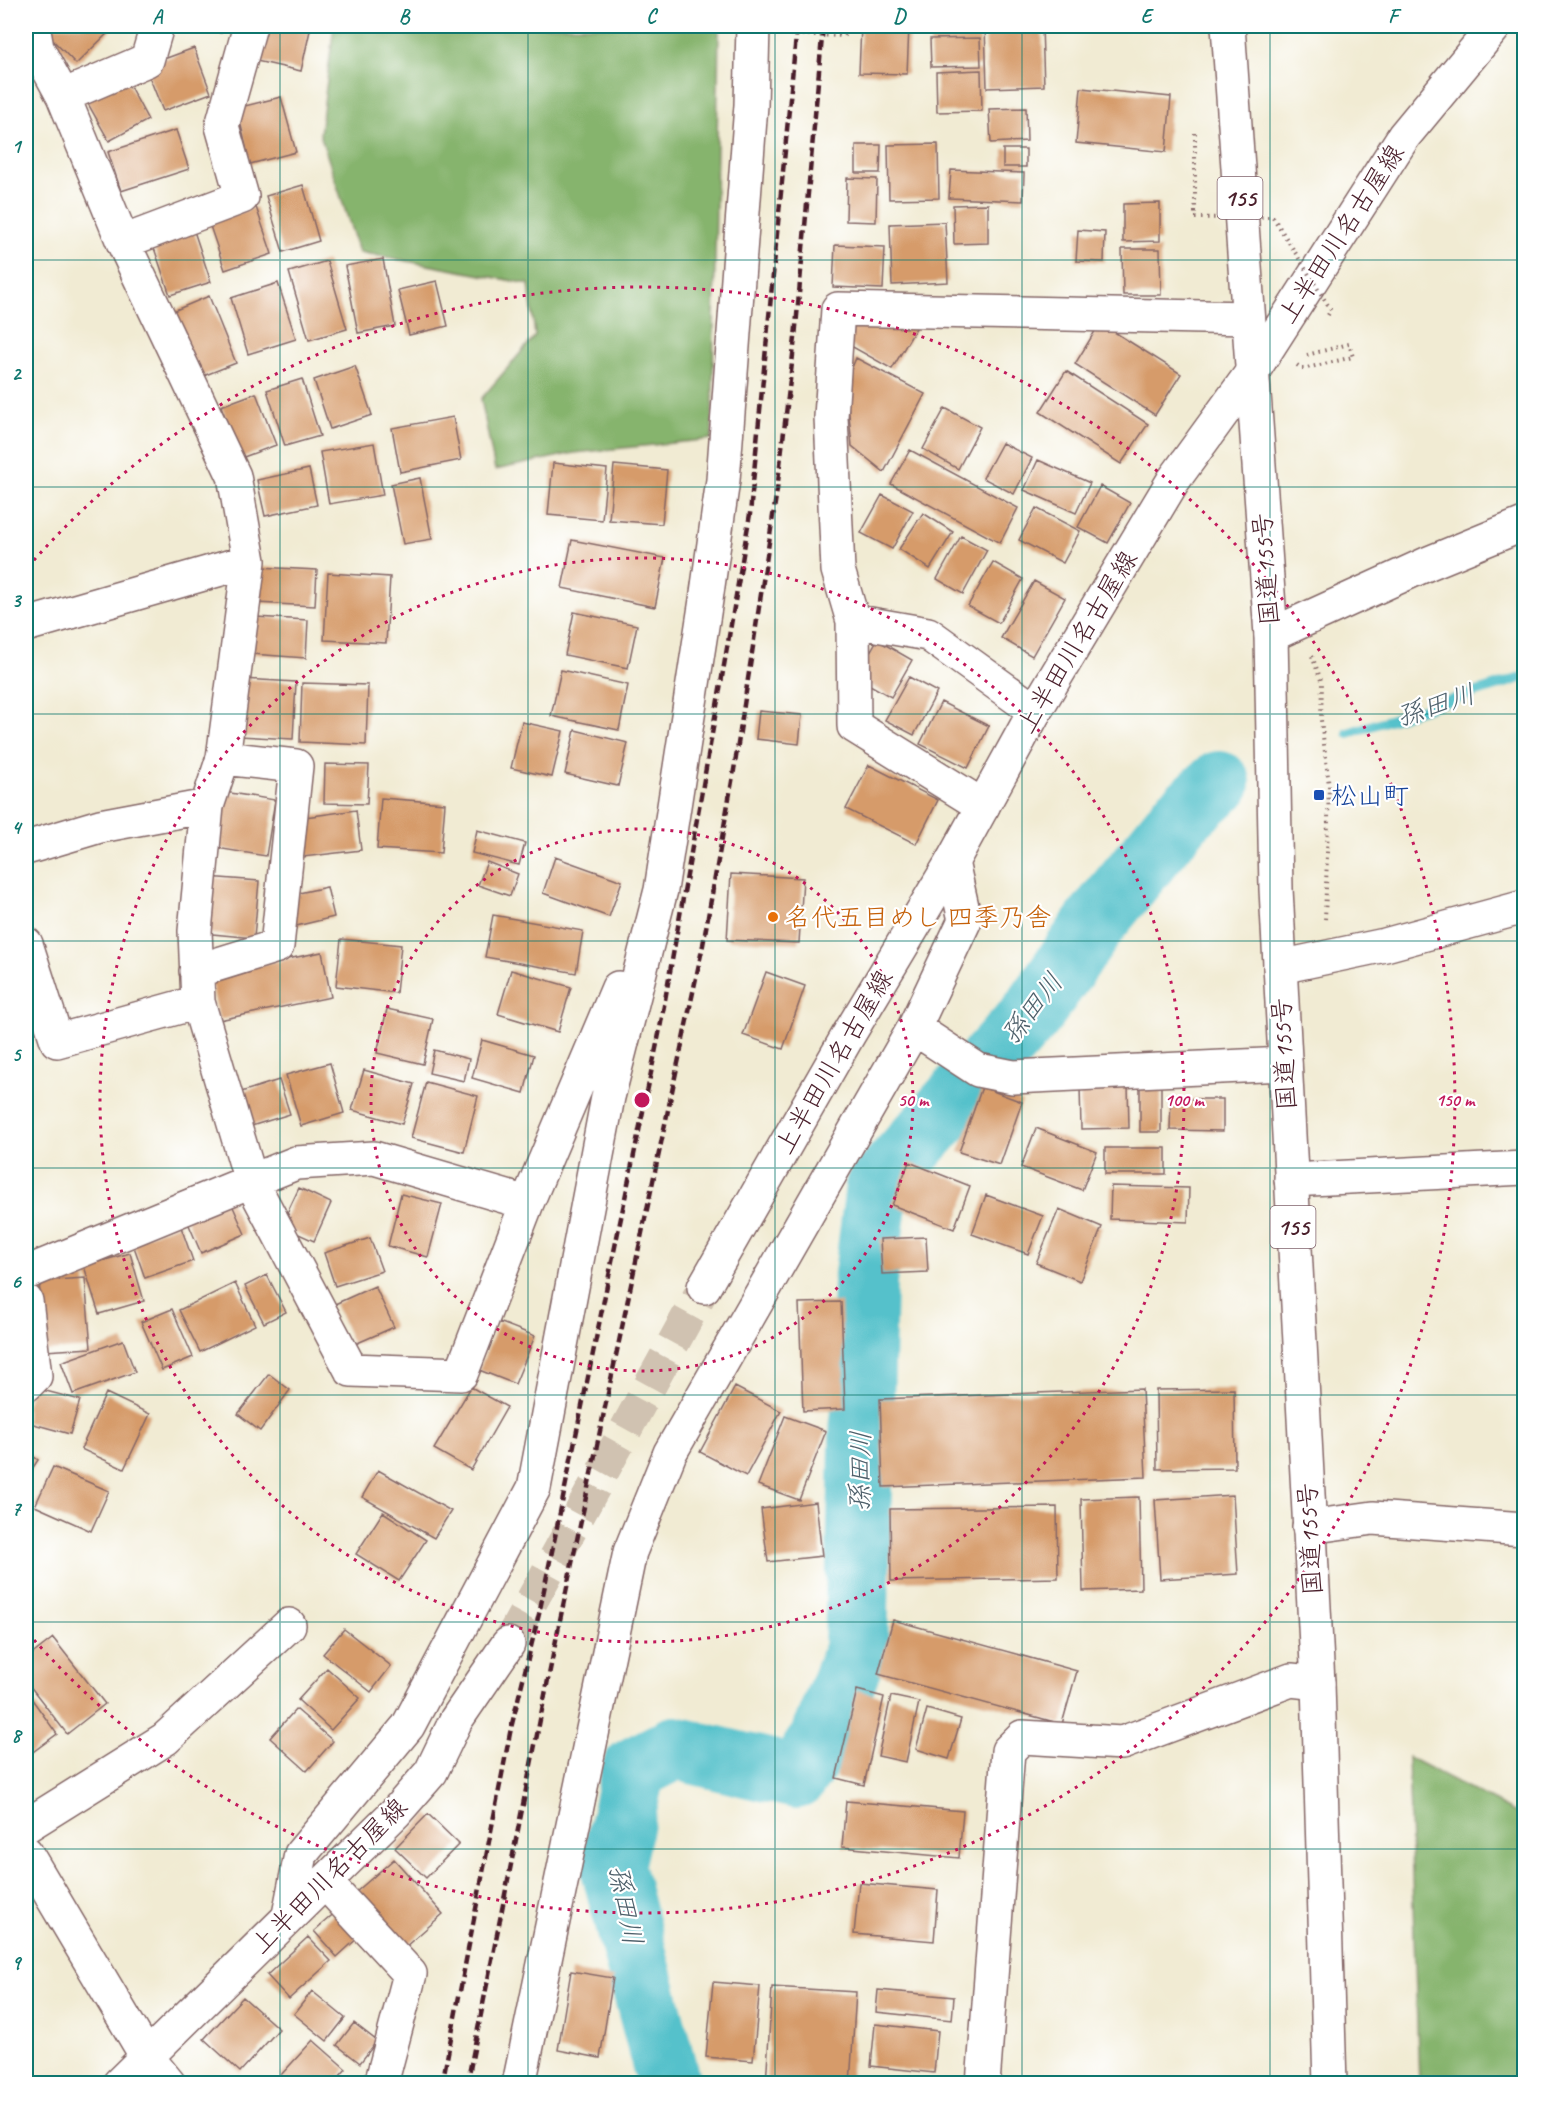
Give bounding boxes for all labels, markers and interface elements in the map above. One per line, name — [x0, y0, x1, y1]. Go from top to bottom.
text: A — [152, 4, 164, 29]
text: B — [399, 4, 411, 29]
text: C — [646, 4, 658, 29]
text: D — [893, 4, 907, 29]
text: E — [1141, 4, 1155, 29]
text: F — [1388, 4, 1402, 29]
text: 1 — [12, 134, 23, 159]
street label: 上半田川名古屋線 — [1271, 138, 1411, 330]
road number: 155 — [1218, 177, 1262, 219]
text: 2 — [12, 361, 23, 386]
street label: 国道155号 — [1246, 511, 1286, 627]
street label: 上半田川名古屋線 — [1009, 544, 1145, 740]
text: 3 — [12, 588, 23, 613]
water label: 孫田川 — [1392, 676, 1480, 734]
place label: 松山町 — [1331, 779, 1409, 812]
marker: 松山町 — [1312, 788, 1326, 802]
text: 4 — [12, 815, 24, 840]
place label: 名代五目めし 四季乃舎 — [785, 901, 1051, 934]
marker: 名代五目めし 四季乃舎 — [766, 910, 780, 924]
street label: 上半田川名古屋線 — [768, 964, 900, 1160]
water label: 孫田川 — [994, 966, 1070, 1050]
street label: 国道155号 — [1265, 997, 1303, 1111]
text: 5 — [12, 1042, 23, 1067]
text: 50 m — [898, 1089, 930, 1111]
text: 100 m — [1165, 1089, 1205, 1111]
text: 150 m — [1436, 1089, 1476, 1111]
centre of rings — [632, 1090, 652, 1110]
road number: 155 — [1270, 1206, 1316, 1248]
text: 6 — [11, 1269, 22, 1294]
water label: 孫田川 — [842, 1430, 878, 1512]
street label: 国道155号 — [1291, 1482, 1329, 1596]
text: 7 — [12, 1496, 23, 1521]
text: 8 — [12, 1723, 24, 1748]
street label: 上半田川名古屋線 — [244, 1791, 414, 1961]
water label: 孫田川 — [602, 1862, 650, 1948]
text: 9 — [12, 1950, 23, 1975]

